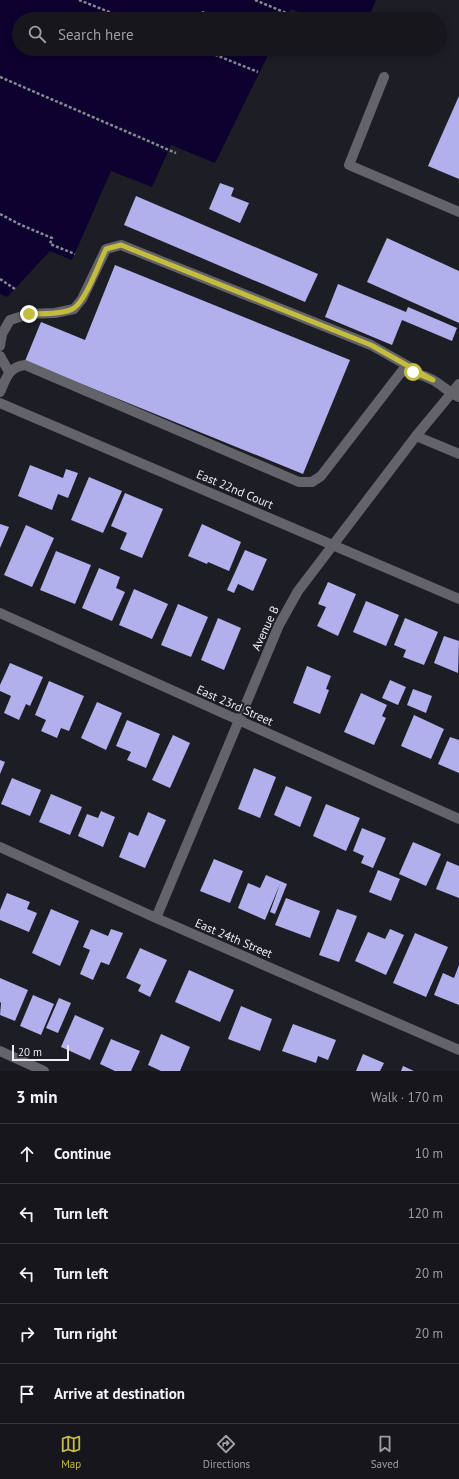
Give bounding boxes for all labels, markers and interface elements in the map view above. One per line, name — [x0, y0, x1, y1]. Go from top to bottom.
search box — [12, 12, 447, 56]
icon: search — [26, 23, 48, 45]
text: Search here — [58, 25, 134, 44]
route end — [20, 305, 38, 323]
route start — [404, 363, 422, 381]
street label: East 22nd Court — [194, 466, 276, 512]
street label: Avenue B — [248, 603, 282, 653]
street label: East 23rd Street — [194, 681, 276, 729]
street label: East 24th Street — [193, 915, 275, 961]
scale bar — [12, 1043, 69, 1062]
text: 20 m — [18, 1045, 42, 1059]
text: 3 min — [16, 1086, 57, 1108]
text: Walk · 170 m — [371, 1089, 443, 1106]
icon: ahead — [16, 1143, 38, 1165]
text: Continue — [54, 1144, 111, 1163]
text: 10 m — [415, 1145, 443, 1162]
icon: left — [16, 1203, 38, 1225]
text: Turn left — [54, 1204, 108, 1223]
text: 120 m — [408, 1205, 443, 1222]
icon: left — [16, 1263, 38, 1285]
text: Turn left — [54, 1264, 108, 1283]
text: 20 m — [415, 1265, 443, 1282]
icon: right — [16, 1323, 38, 1345]
text: Turn right — [54, 1324, 117, 1343]
text: 20 m — [415, 1325, 443, 1342]
icon: arrive — [16, 1383, 38, 1405]
text: Arrive at destination — [54, 1384, 185, 1403]
tab: Map — [60, 1433, 82, 1471]
tab: Directions — [203, 1433, 250, 1471]
tab: Saved — [371, 1433, 399, 1471]

